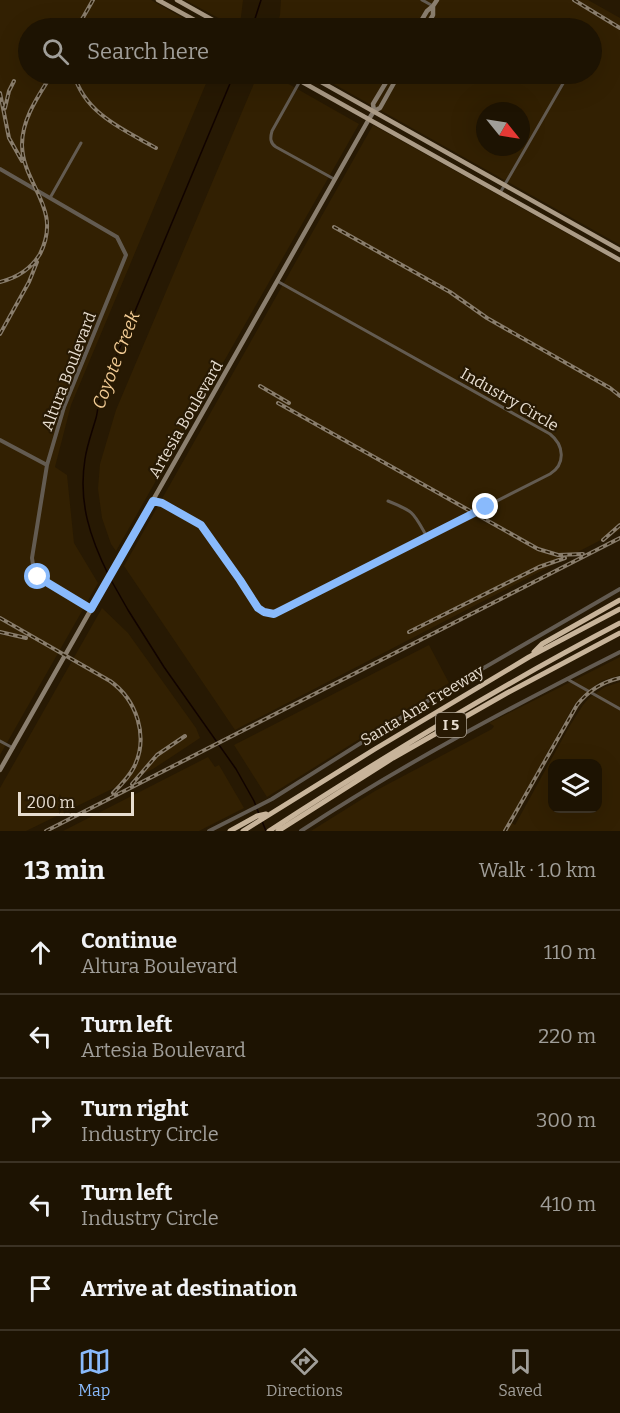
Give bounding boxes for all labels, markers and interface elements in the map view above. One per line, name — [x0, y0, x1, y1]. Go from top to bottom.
search box — [18, 18, 602, 84]
icon: search — [39, 35, 72, 68]
text: Search here — [87, 38, 209, 65]
north arrow — [476, 102, 530, 156]
water label: Coyote Creek — [87, 308, 145, 412]
street label: Altura Boulevard — [37, 309, 100, 433]
street label: Artesia Boulevard — [144, 357, 227, 481]
street label: Industry Circle — [457, 364, 562, 435]
route end — [472, 493, 498, 519]
route start — [24, 563, 50, 589]
street label: Santa Ana Freeway — [357, 661, 488, 750]
road number: I 5 — [436, 713, 466, 737]
map controls — [548, 759, 602, 813]
button: layers — [548, 759, 602, 813]
scale bar — [18, 789, 134, 816]
text: 200 m — [27, 793, 75, 812]
text: 13 min — [24, 855, 105, 886]
text: Walk · 1.0 km — [479, 858, 596, 882]
text: Continue — [81, 927, 177, 954]
icon: ahead — [24, 936, 57, 969]
text: 110 m — [544, 940, 596, 964]
text: Altura Boulevard — [81, 954, 238, 978]
text: Turn left — [81, 1011, 173, 1038]
icon: left — [24, 1020, 57, 1053]
text: 220 m — [538, 1024, 596, 1048]
text: Artesia Boulevard — [81, 1038, 246, 1062]
text: Turn right — [81, 1095, 189, 1122]
icon: right — [24, 1104, 57, 1137]
text: 300 m — [536, 1108, 596, 1132]
text: Industry Circle — [81, 1122, 219, 1146]
text: Turn left — [81, 1179, 173, 1206]
icon: left — [24, 1188, 57, 1221]
text: 410 m — [540, 1192, 596, 1216]
text: Industry Circle — [81, 1206, 219, 1230]
icon: arrive — [24, 1272, 57, 1305]
text: Arrive at destination — [81, 1275, 297, 1302]
tab: Map — [78, 1345, 111, 1400]
tab: Directions — [266, 1345, 343, 1400]
tab: Saved — [498, 1345, 542, 1400]

